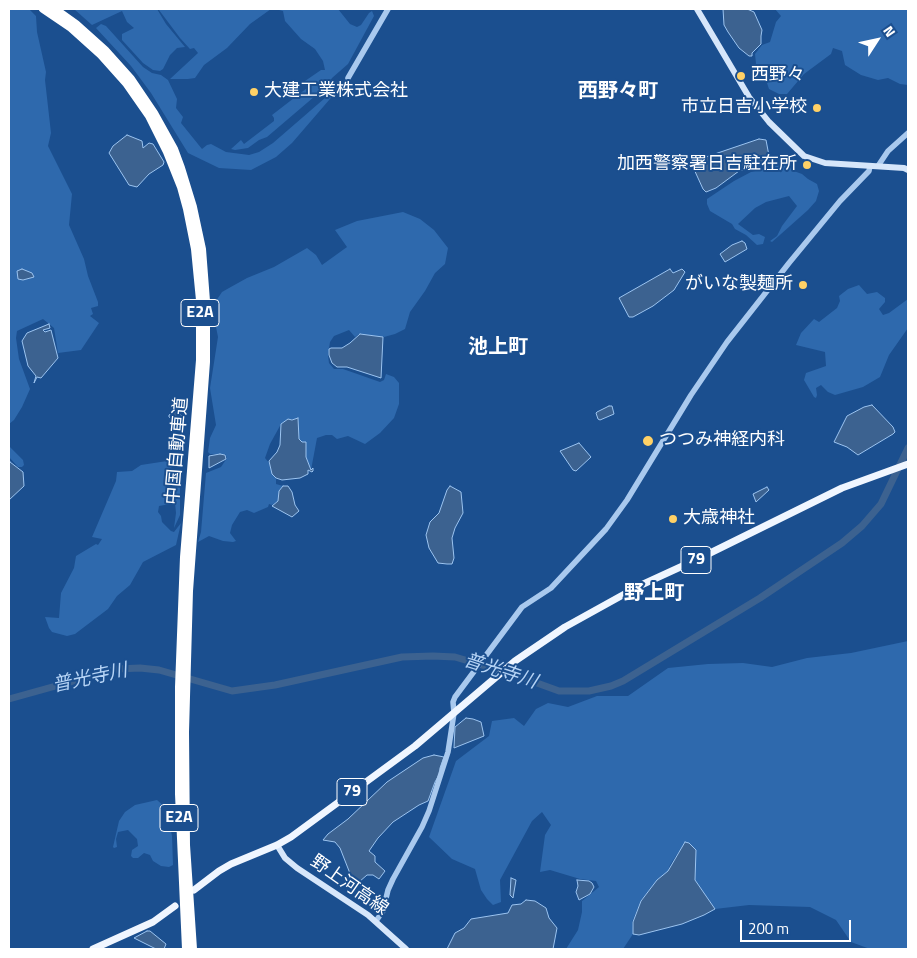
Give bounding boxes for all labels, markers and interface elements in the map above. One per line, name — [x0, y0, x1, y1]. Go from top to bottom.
north arrow — [852, 15, 902, 65]
text: N — [878, 21, 901, 41]
place label: 西野々 — [751, 65, 805, 87]
marker: 西野々 — [735, 70, 747, 82]
district label: 西野々町 — [578, 80, 658, 104]
place label: 大建工業株式会社 — [264, 81, 408, 103]
marker: 大建工業株式会社 — [248, 86, 260, 98]
place label: 市立日吉小学校 — [681, 97, 807, 119]
marker: 市立日吉小学校 — [811, 102, 823, 114]
place label: 加西警察署日吉駐在所 — [617, 154, 797, 176]
marker: 加西警察署日吉駐在所 — [801, 159, 813, 171]
place label: がいな製麺所 — [685, 274, 793, 296]
marker: がいな製麺所 — [797, 279, 809, 291]
road number: E2A — [181, 300, 219, 326]
district label: 池上町 — [468, 336, 528, 360]
street label: 中国自動車道 — [163, 396, 193, 506]
place label: つつみ神経内科 — [659, 430, 785, 452]
marker: つつみ神経内科 — [641, 434, 655, 448]
place label: 大歳神社 — [683, 508, 755, 530]
marker: 大歳神社 — [667, 513, 679, 525]
road number: 79 — [681, 546, 711, 574]
district label: 野上町 — [624, 582, 684, 606]
water label: 普光寺川 — [460, 649, 540, 695]
water label: 普光寺川 — [50, 660, 130, 698]
road number: 79 — [337, 779, 367, 806]
road number: E2A — [160, 804, 198, 831]
street label: 野上河高線 — [306, 851, 392, 921]
scale bar — [742, 910, 853, 942]
text: 200 m — [748, 917, 789, 940]

